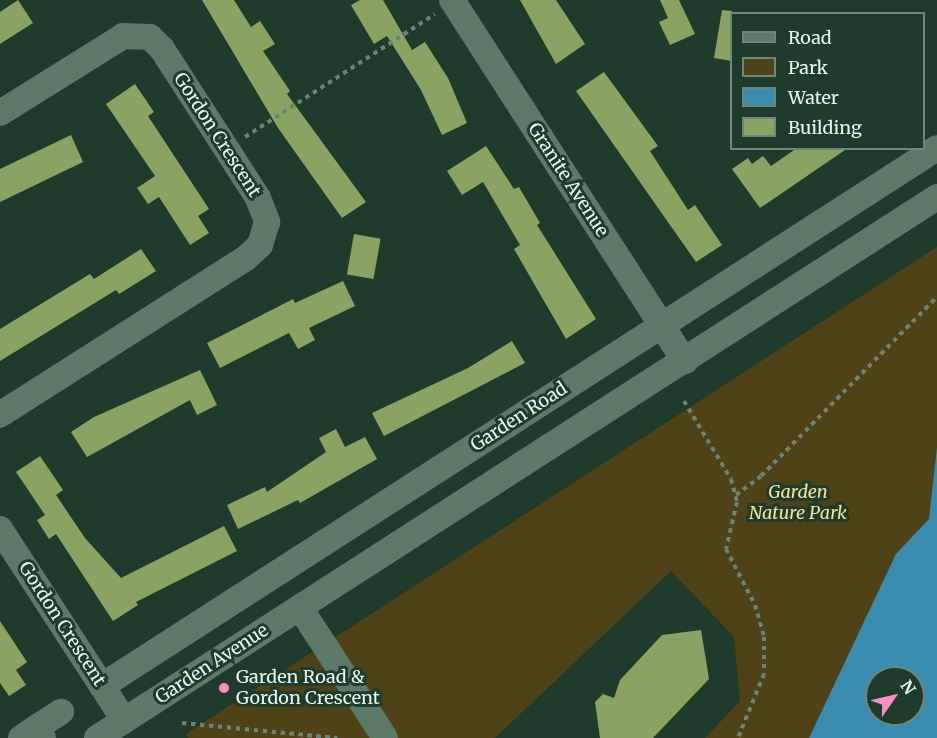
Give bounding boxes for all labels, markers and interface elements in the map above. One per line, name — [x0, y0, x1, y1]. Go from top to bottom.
legend — [730, 12, 925, 150]
text: Road — [788, 26, 832, 49]
text: Park — [788, 56, 828, 79]
street label: Gordon Crescent — [169, 69, 265, 201]
text: Water — [788, 86, 839, 109]
text: Building — [788, 116, 862, 139]
street label: Granite Avenue — [523, 119, 613, 241]
street label: Garden Road — [467, 378, 571, 456]
park label: Garden Nature Park — [749, 482, 847, 524]
street label: Gordon Crescent — [14, 558, 110, 690]
street label: Garden Avenue — [152, 620, 272, 708]
north arrow — [865, 666, 925, 726]
place label: Garden Road & Gordon Crescent — [236, 667, 380, 710]
text: N — [896, 676, 920, 698]
marker: Garden Road & Gordon Crescent — [217, 681, 231, 695]

